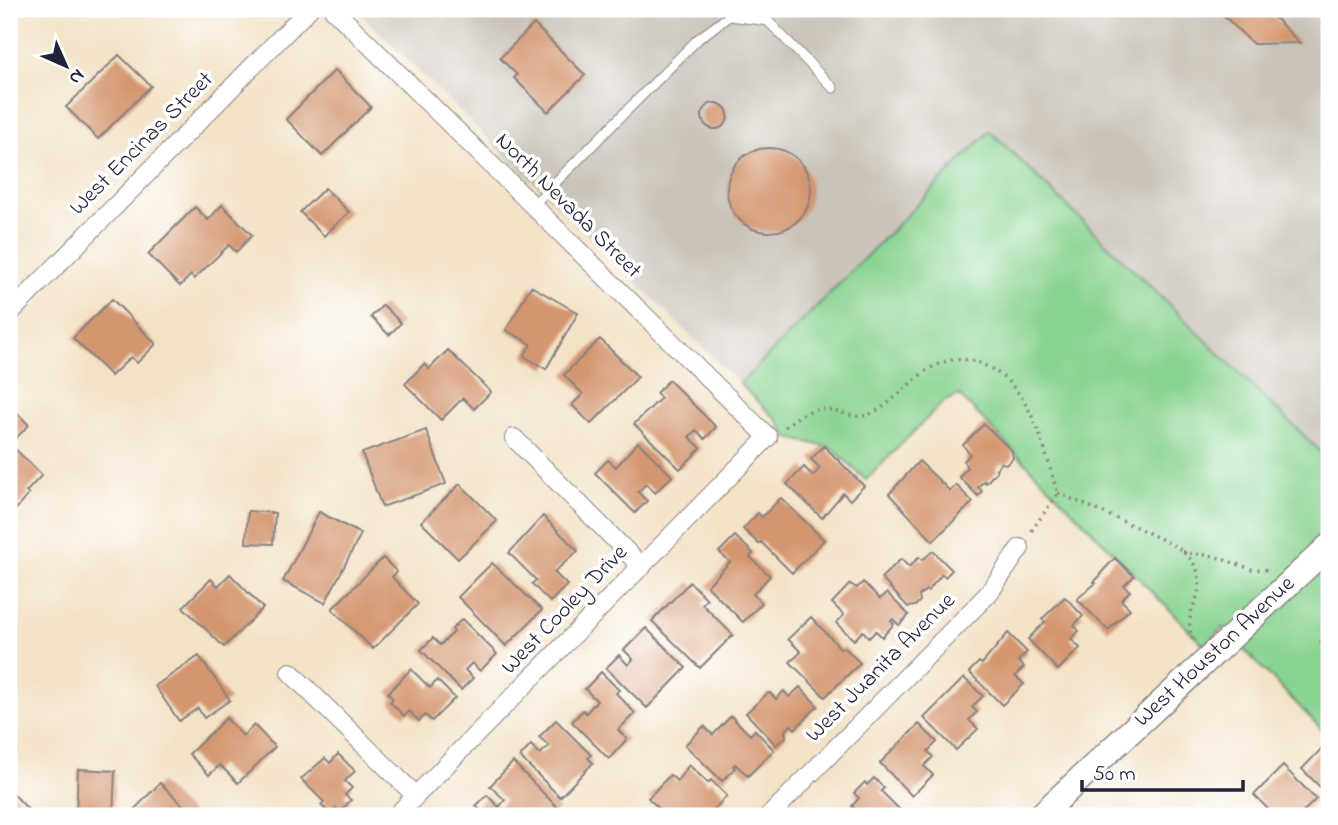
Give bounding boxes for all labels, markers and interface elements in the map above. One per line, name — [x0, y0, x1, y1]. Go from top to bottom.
north arrow — [32, 32, 102, 102]
text: N — [62, 62, 90, 90]
street label: West Encinas Street — [62, 64, 222, 224]
street label: North Nevada Street — [487, 125, 649, 287]
street label: West Cooley Drive — [494, 537, 638, 684]
street label: West Houston Avenue — [1127, 568, 1303, 735]
street label: West Juanita Avenue — [799, 585, 964, 750]
scale bar — [1082, 748, 1244, 792]
text: 50 m — [1093, 760, 1136, 790]

